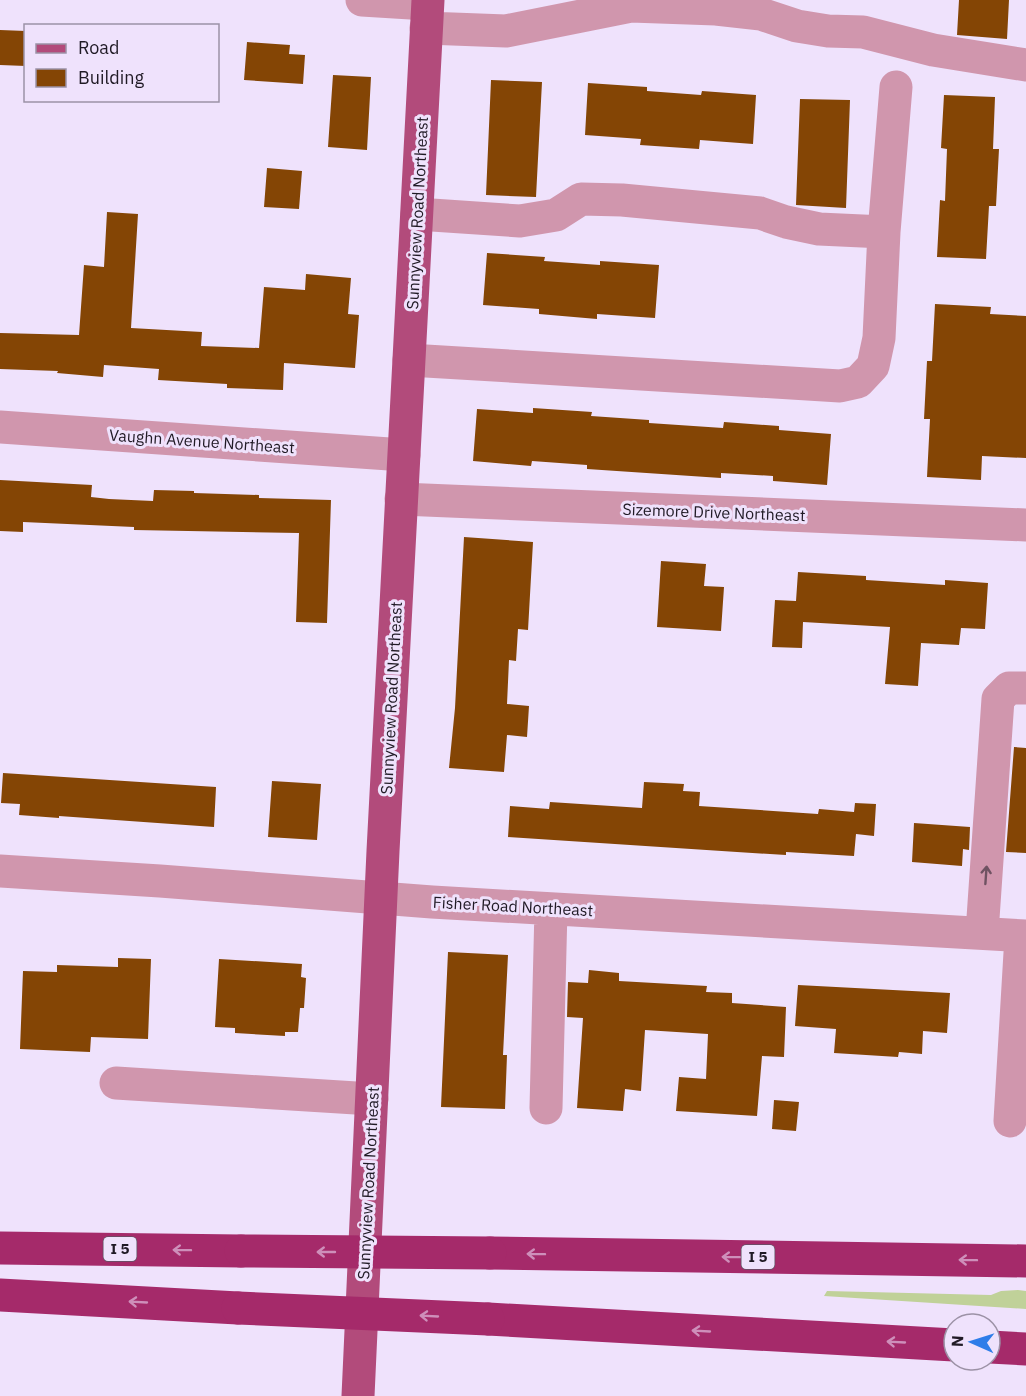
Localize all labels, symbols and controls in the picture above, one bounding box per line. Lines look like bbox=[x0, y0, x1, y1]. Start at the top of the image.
legend bbox=[24, 24, 219, 102]
text: Road bbox=[78, 36, 119, 59]
text: Building bbox=[78, 66, 145, 89]
street label: Sunnyview Road Northeast bbox=[402, 116, 432, 310]
street label: Vaughn Avenue Northeast bbox=[109, 425, 295, 457]
street label: Sizemore Drive Northeast bbox=[622, 499, 806, 525]
street label: Sunnyview Road Northeast bbox=[376, 601, 406, 795]
one-way arrow bbox=[981, 865, 992, 885]
street label: Fisher Road Northeast bbox=[432, 892, 594, 920]
street label: Sunnyview Road Northeast bbox=[353, 1086, 383, 1280]
road number: I 5 bbox=[104, 1237, 136, 1261]
one-way arrow bbox=[173, 1244, 193, 1256]
road number: I 5 bbox=[742, 1245, 774, 1269]
one-way arrow bbox=[317, 1246, 337, 1258]
one-way arrow bbox=[526, 1248, 546, 1259]
one-way arrow bbox=[721, 1251, 741, 1262]
one-way arrow bbox=[958, 1254, 978, 1266]
one-way arrow bbox=[129, 1297, 149, 1308]
one-way arrow bbox=[420, 1311, 440, 1322]
north arrow bbox=[942, 1312, 1002, 1372]
one-way arrow bbox=[691, 1325, 711, 1336]
text: N bbox=[947, 1335, 967, 1348]
one-way arrow bbox=[886, 1336, 906, 1347]

